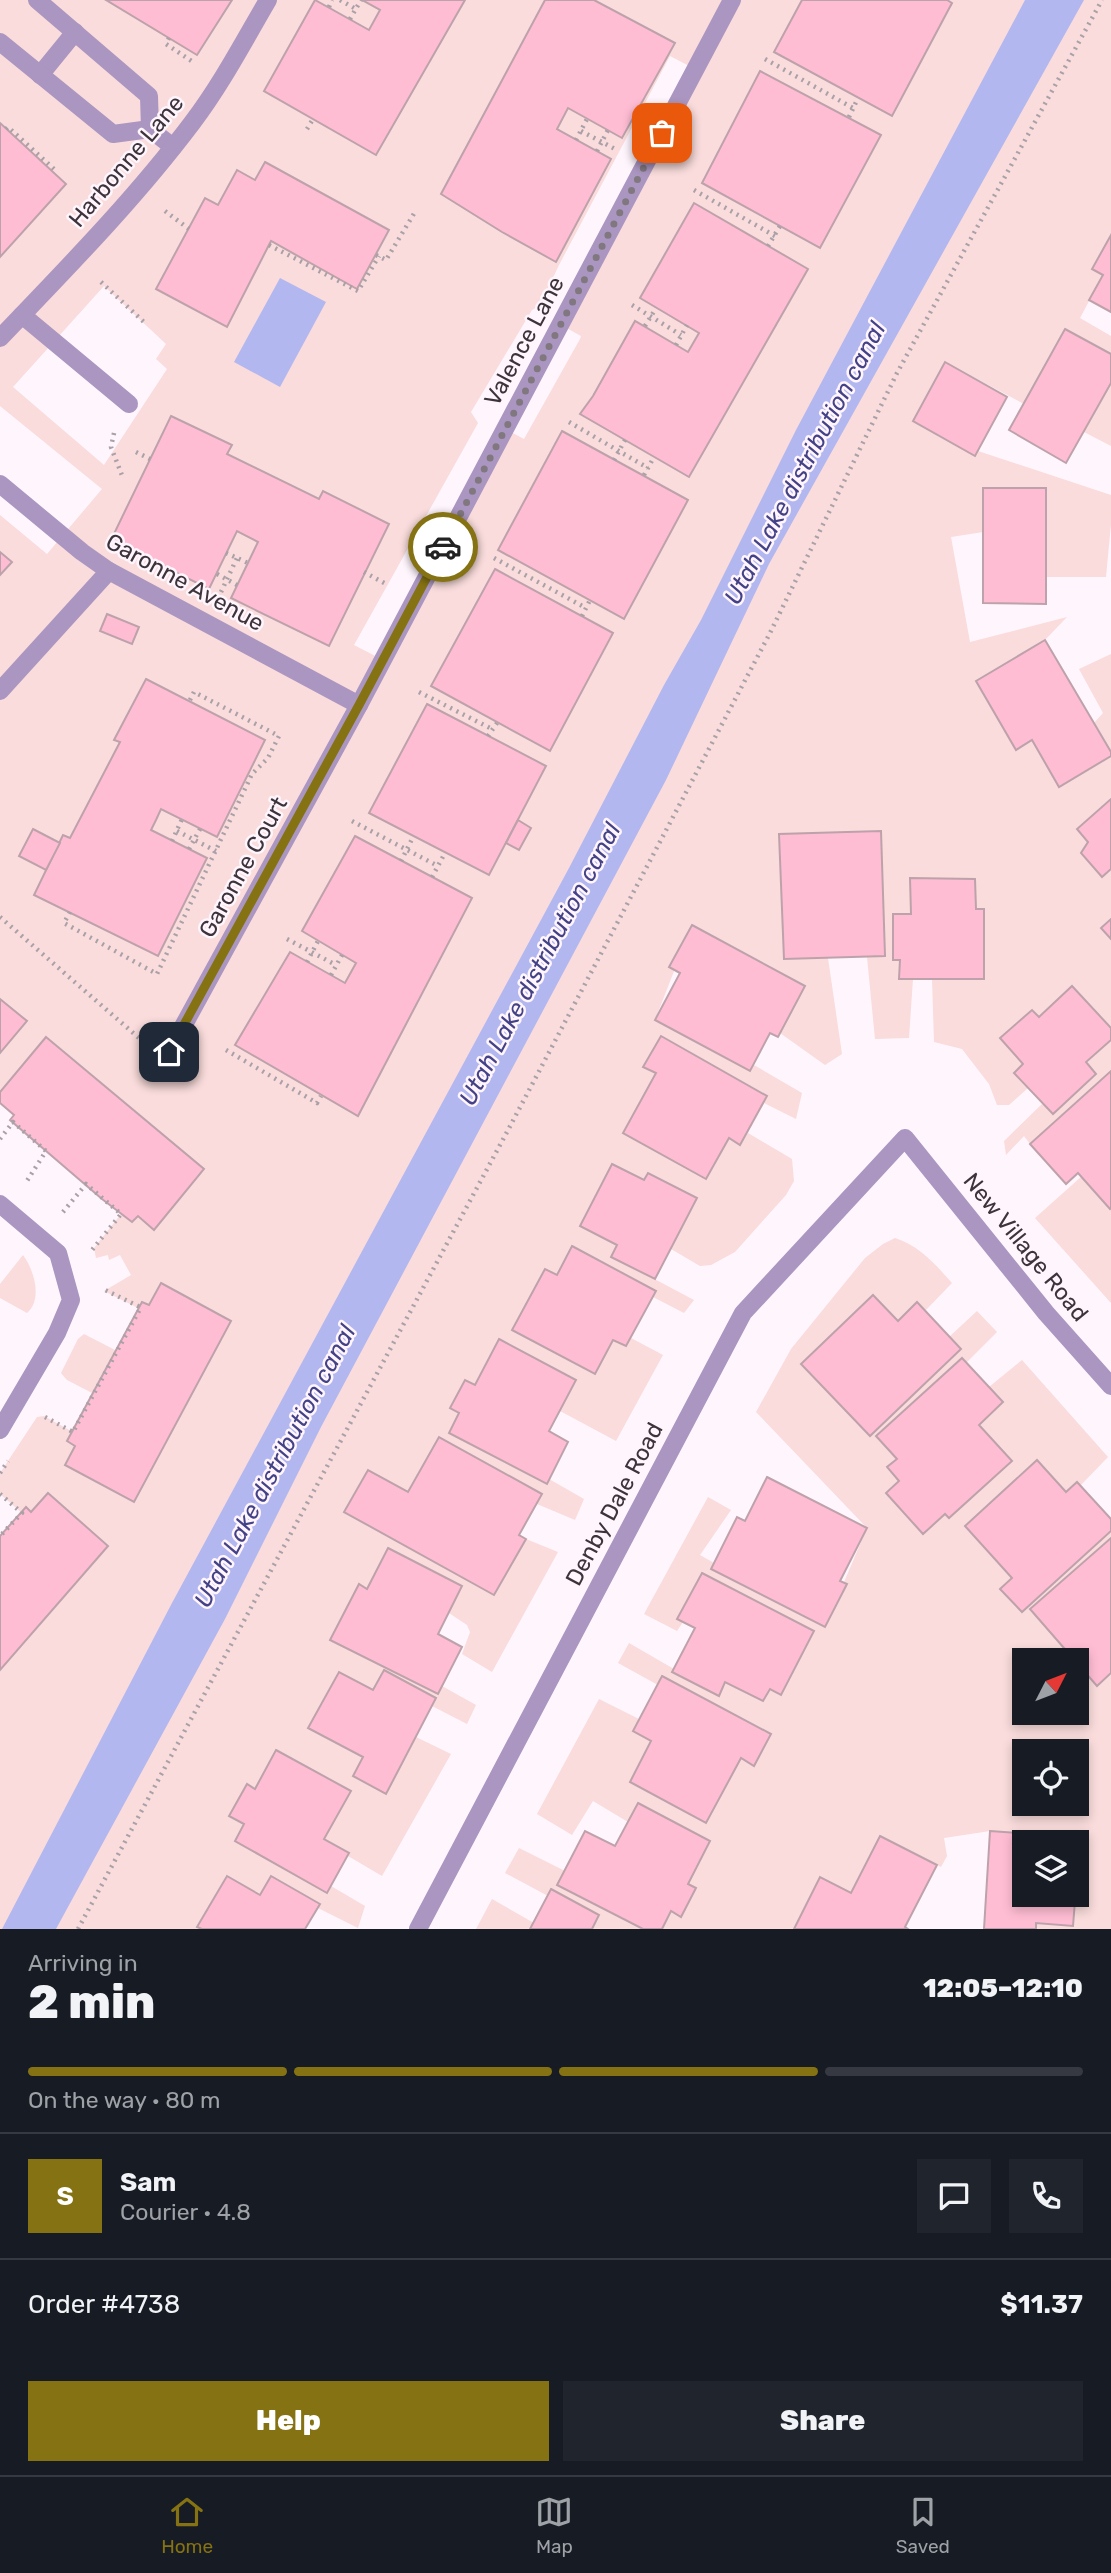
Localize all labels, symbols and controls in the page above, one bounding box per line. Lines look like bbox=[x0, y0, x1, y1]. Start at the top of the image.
street label: Harbonne Lane bbox=[63, 89, 189, 233]
pin bbox=[632, 103, 692, 163]
icon: bag bbox=[643, 114, 681, 152]
street label: Valence Lane bbox=[478, 271, 570, 411]
water label: Utah Lake distribution canal bbox=[719, 316, 892, 609]
courier bbox=[408, 512, 478, 582]
street label: Garonne Avenue bbox=[101, 527, 269, 637]
icon: car bbox=[424, 528, 462, 566]
street label: Garonne Court bbox=[193, 792, 293, 942]
water label: Utah Lake distribution canal bbox=[454, 817, 627, 1110]
pin bbox=[139, 1022, 199, 1082]
icon: home bbox=[150, 1033, 188, 1071]
street label: New Village Road bbox=[958, 1167, 1094, 1327]
water label: Utah Lake distribution canal bbox=[189, 1319, 362, 1612]
street label: Denby Dale Road bbox=[559, 1418, 669, 1590]
north arrow bbox=[1012, 1648, 1088, 1726]
map controls bbox=[1012, 1648, 1089, 1907]
button: locate bbox=[1012, 1739, 1089, 1816]
button: layers bbox=[1012, 1830, 1089, 1907]
text: Arriving in bbox=[28, 1949, 138, 1977]
text: 12:05–12:10 bbox=[923, 1973, 1083, 2004]
text: 2 min bbox=[28, 1975, 155, 2030]
text: On the way · 80 m bbox=[28, 2086, 220, 2114]
button: chat bbox=[917, 2159, 991, 2233]
button: phone bbox=[1009, 2159, 1083, 2233]
text: Sam bbox=[120, 2167, 176, 2198]
text: S bbox=[56, 2181, 74, 2212]
text: Courier · 4.8 bbox=[120, 2198, 251, 2226]
text: Order #4738 bbox=[28, 2289, 180, 2320]
text: $11.37 bbox=[1000, 2289, 1083, 2320]
button: Help bbox=[28, 2381, 549, 2461]
button: Share bbox=[563, 2381, 1083, 2461]
tab: Home bbox=[161, 2493, 213, 2558]
tab: Map bbox=[535, 2493, 573, 2558]
tab: Saved bbox=[896, 2493, 950, 2558]

